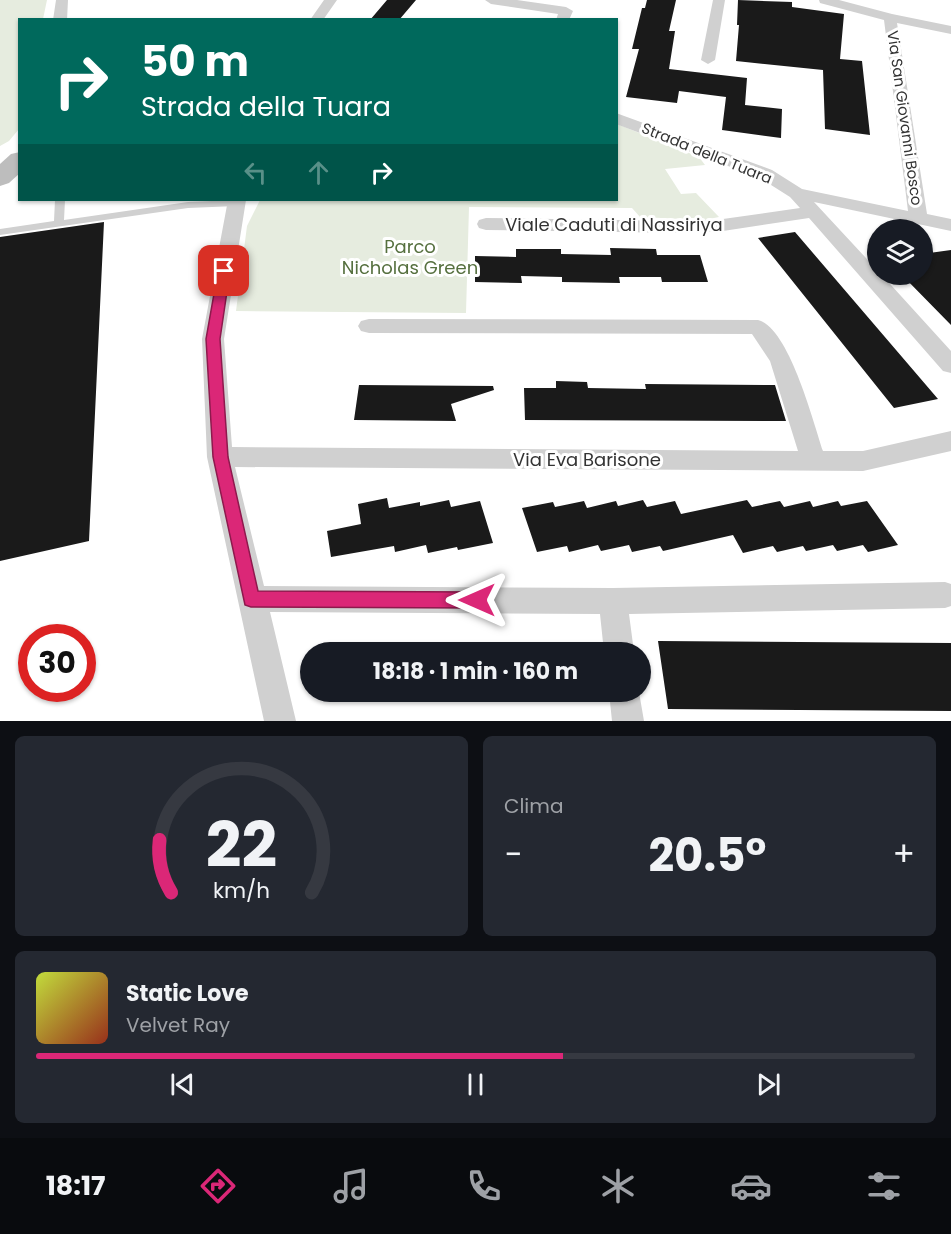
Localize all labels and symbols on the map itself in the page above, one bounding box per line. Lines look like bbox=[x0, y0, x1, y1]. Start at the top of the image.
street label: Via San Giovanni Bosco bbox=[882, 29, 928, 207]
street label: Strada della Tuara bbox=[639, 117, 775, 189]
street label: Viale Caduti di Nassiriya bbox=[505, 212, 723, 237]
park label: Parco Nicholas Green bbox=[342, 234, 478, 280]
pin bbox=[198, 245, 249, 296]
street label: Via Eva Barisone bbox=[513, 447, 661, 472]
position arrow bbox=[445, 568, 509, 632]
speed limit sign: 30 bbox=[18, 624, 96, 702]

